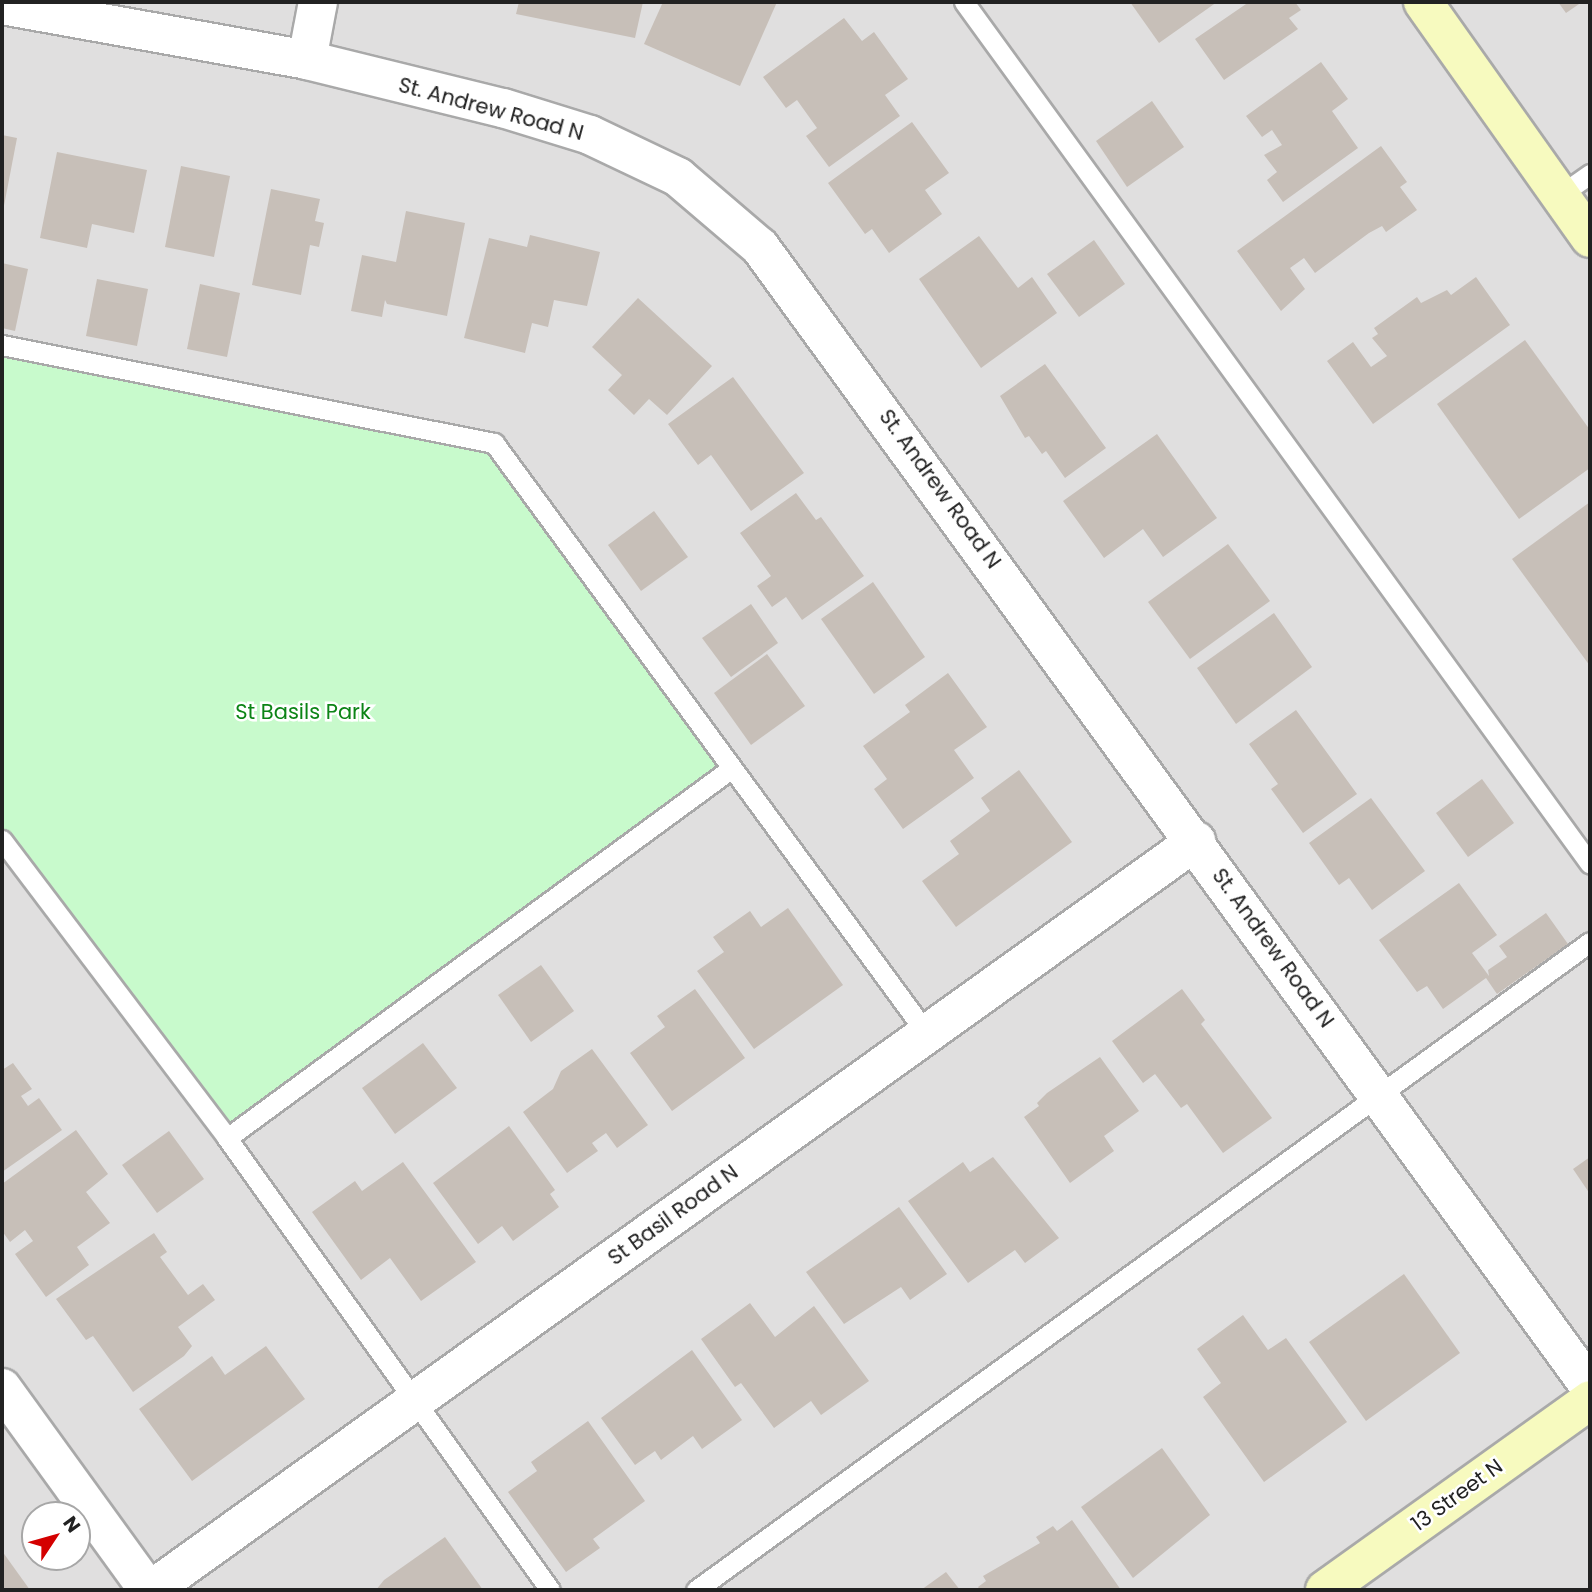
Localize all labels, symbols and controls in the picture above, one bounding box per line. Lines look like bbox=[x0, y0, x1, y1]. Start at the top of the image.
street label: St. Andrew Road N bbox=[396, 72, 586, 146]
street label: St. Andrew Road N bbox=[874, 405, 1006, 573]
park label: St Basils Park bbox=[235, 699, 371, 725]
street label: St. Andrew Road N bbox=[1207, 864, 1339, 1032]
street label: St Basil Road N bbox=[603, 1159, 743, 1271]
street label: 13 Street N bbox=[1406, 1453, 1508, 1537]
north arrow bbox=[21, 1501, 91, 1571]
text: N bbox=[57, 1511, 87, 1538]

